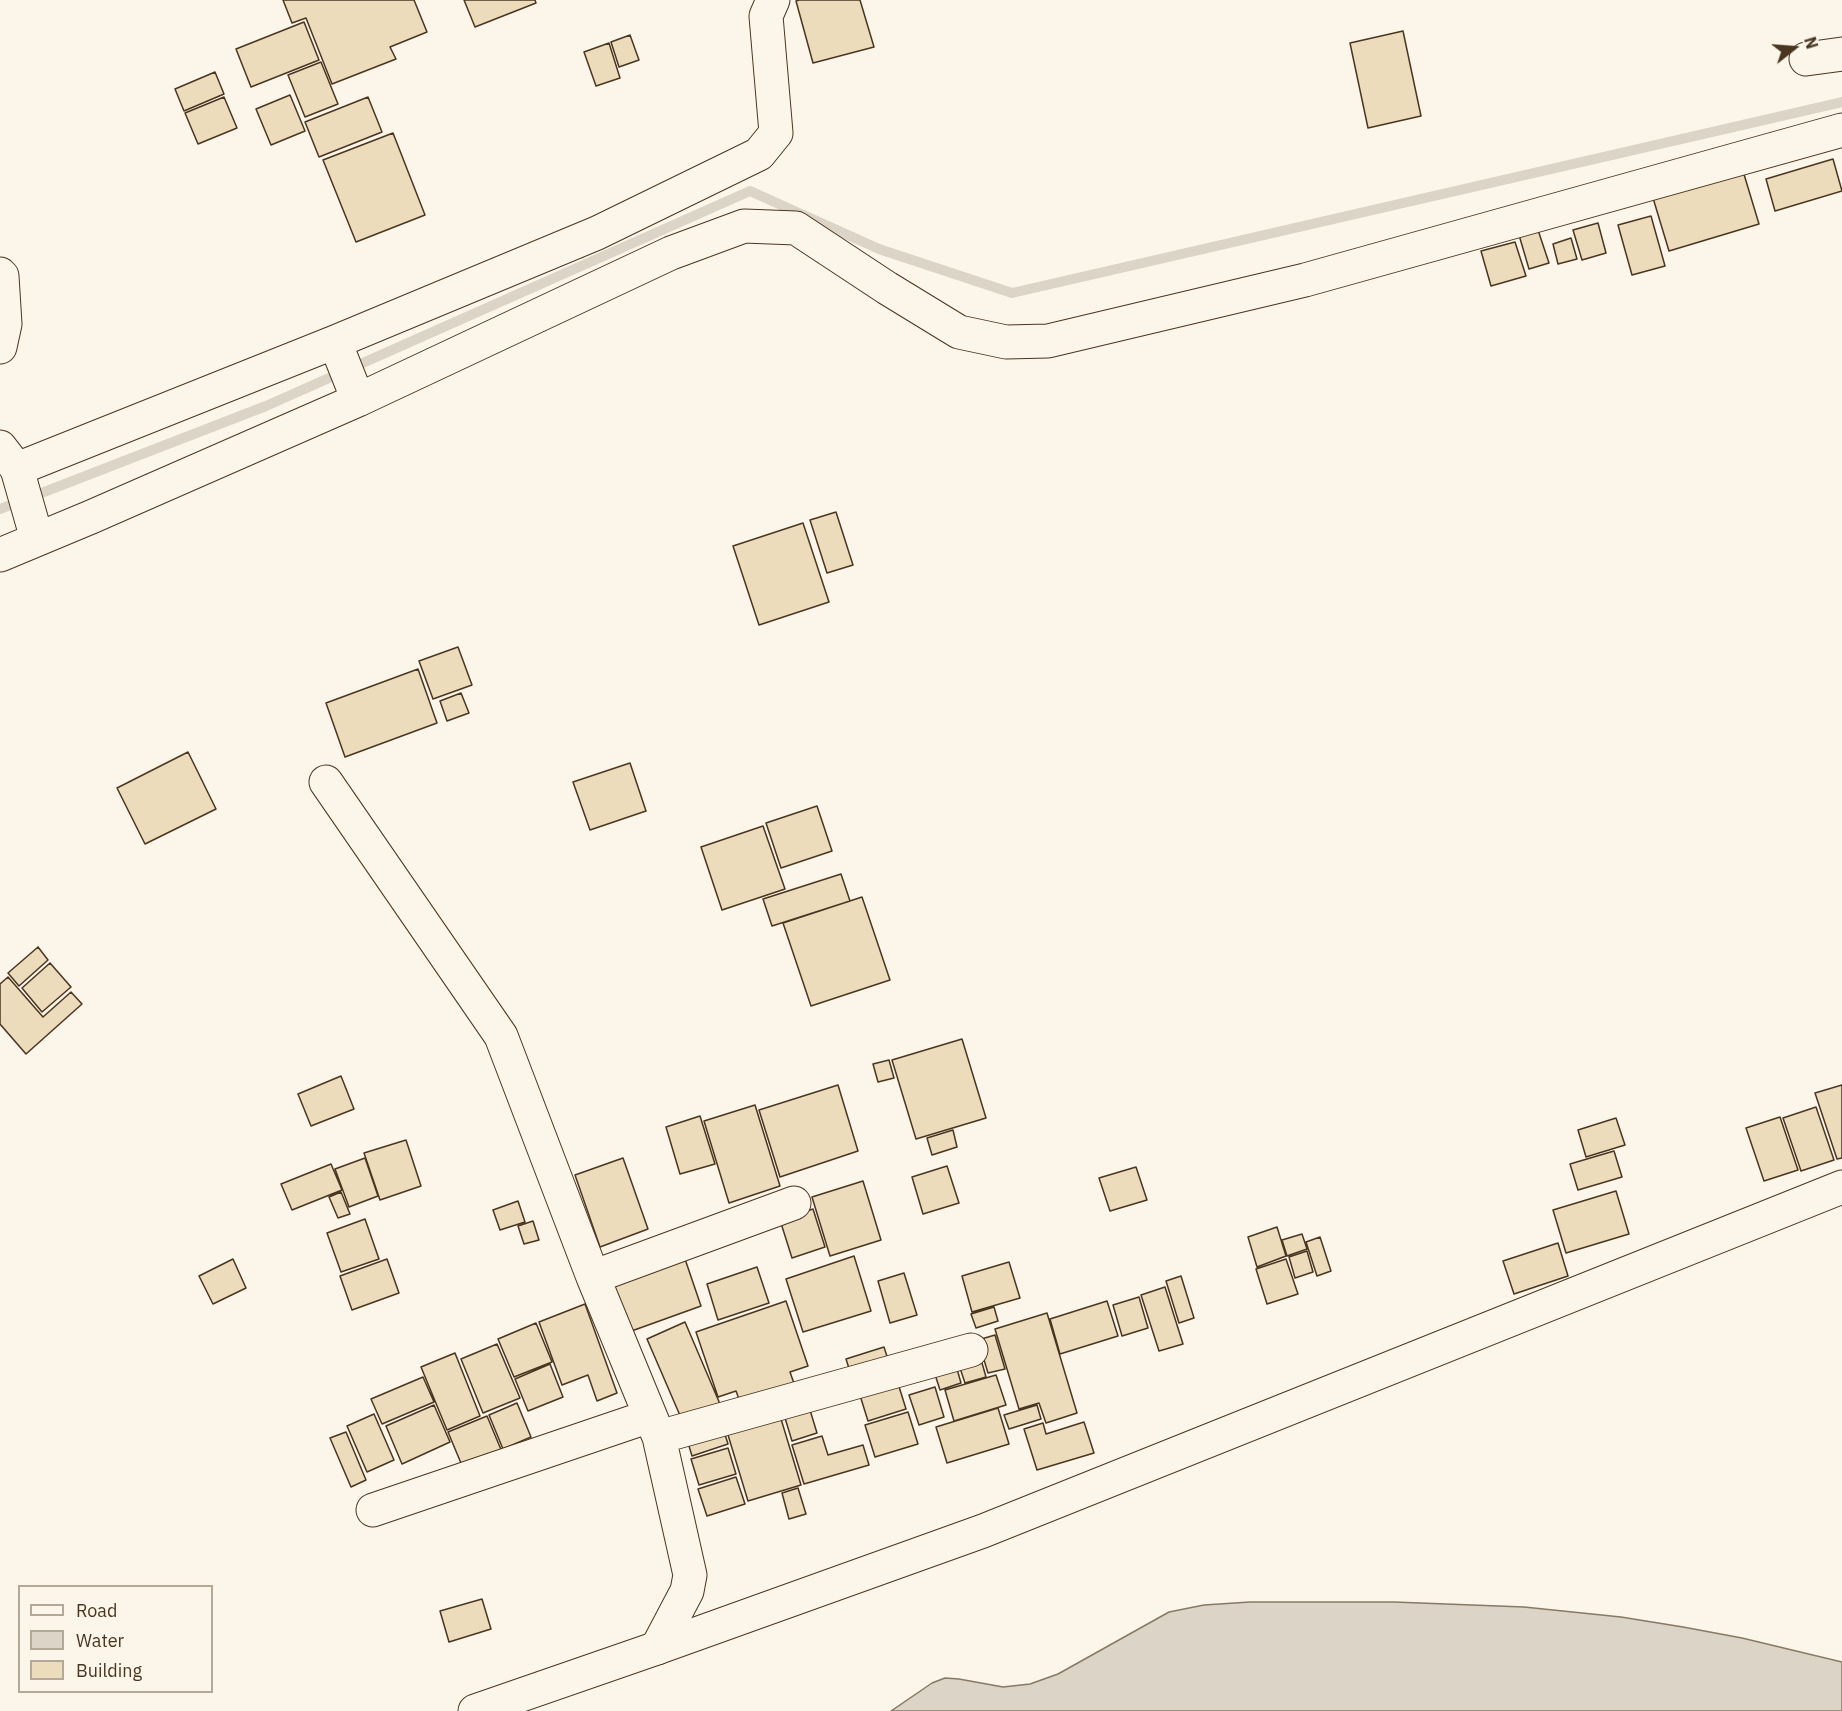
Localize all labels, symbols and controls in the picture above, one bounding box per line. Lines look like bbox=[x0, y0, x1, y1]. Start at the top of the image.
north arrow bbox=[1764, 18, 1824, 78]
text: N bbox=[1800, 34, 1822, 51]
legend bbox=[18, 1585, 213, 1693]
text: Road bbox=[76, 1599, 117, 1622]
text: Water bbox=[76, 1629, 124, 1652]
text: Building bbox=[76, 1659, 142, 1682]

